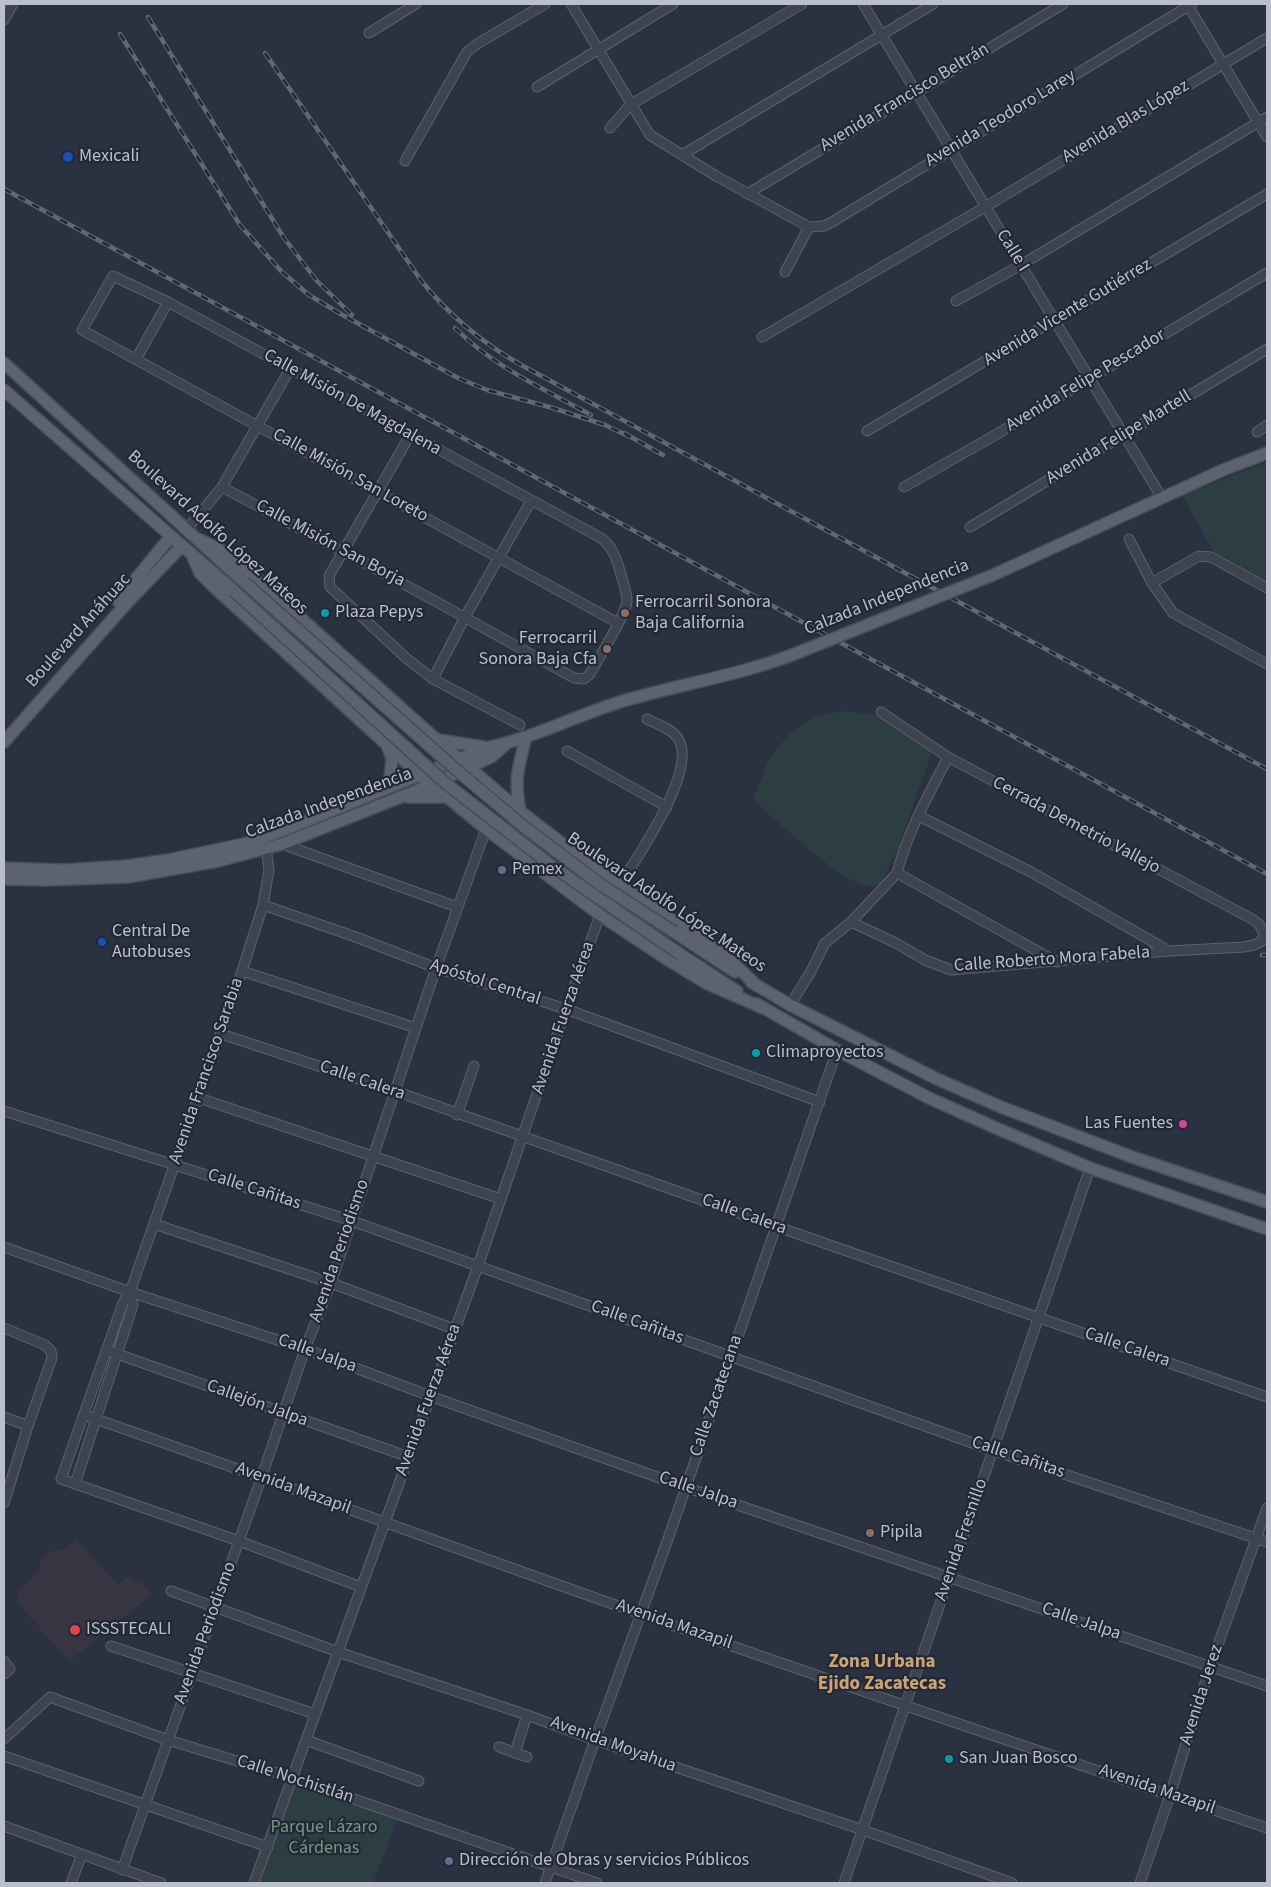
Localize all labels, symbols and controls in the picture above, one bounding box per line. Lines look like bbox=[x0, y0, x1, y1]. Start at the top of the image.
street label: Avenida Francisco Beltrán bbox=[817, 39, 993, 157]
street label: Avenida Teodoro Larey bbox=[922, 66, 1080, 172]
street label: Avenida Blas López bbox=[1059, 76, 1193, 168]
place label: Mexicali bbox=[79, 146, 139, 168]
marker: Mexicali bbox=[61, 150, 75, 164]
street label: Calle I bbox=[991, 226, 1033, 276]
street label: Avenida Vicente Gutiérrez bbox=[980, 254, 1156, 372]
street label: Avenida Felipe Pescador bbox=[1002, 325, 1170, 437]
street label: Calle Misión De Magdalena bbox=[259, 345, 445, 461]
street label: Avenida Felipe Martell bbox=[1043, 386, 1195, 490]
street label: Calle Misión San Loreto bbox=[268, 424, 432, 528]
street label: Boulevard Adolfo López Mateos bbox=[122, 446, 312, 620]
street label: Calle Misión San Borja bbox=[252, 496, 408, 592]
street label: Calzada Independencia bbox=[802, 555, 972, 641]
street label: Boulevard Anáhuac bbox=[22, 569, 136, 693]
place label: Ferrocarril Sonora Baja California bbox=[635, 592, 771, 634]
place label: Plaza Pepys bbox=[335, 602, 423, 624]
marker: Plaza Pepys bbox=[319, 607, 331, 619]
marker: Ferrocarril Sonora Baja California bbox=[619, 607, 631, 619]
place label: Ferrocarril Sonora Baja Cfa bbox=[479, 628, 597, 670]
marker: Ferrocarril Sonora Baja Cfa bbox=[601, 643, 613, 655]
street label: Calzada Independencia bbox=[243, 764, 415, 844]
street label: Cerrada Demetrio Vallejo bbox=[988, 773, 1164, 879]
street label: Boulevard Adolfo López Mateos bbox=[562, 828, 770, 978]
place label: Pemex bbox=[512, 859, 562, 881]
marker: Pemex bbox=[496, 864, 508, 876]
place label: Central De Autobuses bbox=[112, 921, 191, 964]
marker: Central De Autobuses bbox=[96, 936, 108, 948]
street label: Avenida Fuerza Aérea bbox=[528, 939, 600, 1097]
street label: Calle Roberto Mora Fabela bbox=[953, 942, 1151, 978]
street label: Apóstol Central bbox=[427, 955, 543, 1011]
street label: Avenida Francisco Sarabia bbox=[165, 975, 249, 1167]
place label: Climaproyectos bbox=[766, 1042, 883, 1064]
marker: Climaproyectos bbox=[750, 1047, 762, 1059]
street label: Calle Calera bbox=[316, 1056, 408, 1106]
place label: Las Fuentes bbox=[1085, 1113, 1173, 1135]
marker: Las Fuentes bbox=[1177, 1118, 1189, 1130]
street label: Calle Cañitas bbox=[205, 1165, 303, 1215]
street label: Avenida Periodismo bbox=[305, 1177, 375, 1325]
street label: Calle Calera bbox=[699, 1190, 789, 1240]
street label: Calle Cañitas bbox=[588, 1296, 686, 1350]
street label: Avenida Fuerza Aérea bbox=[392, 1321, 466, 1479]
street label: Calle Calera bbox=[1081, 1323, 1173, 1373]
street label: Calle Jalpa bbox=[275, 1330, 359, 1378]
street label: Calle Zacatecana bbox=[686, 1332, 748, 1460]
street label: Callejón Jalpa bbox=[203, 1376, 311, 1432]
street label: Calle Cañitas bbox=[969, 1432, 1067, 1484]
street label: Avenida Mazapil bbox=[232, 1458, 354, 1520]
street label: Calle Jalpa bbox=[656, 1467, 740, 1515]
street label: Avenida Fresnillo bbox=[931, 1476, 993, 1604]
place label: Pipila bbox=[880, 1522, 923, 1544]
marker: Pipila bbox=[864, 1527, 876, 1539]
street label: Avenida Periodismo bbox=[170, 1559, 242, 1707]
street label: Avenida Mazapil bbox=[613, 1595, 735, 1655]
street label: Calle Jalpa bbox=[1039, 1598, 1123, 1646]
place label: ISSSTECALI bbox=[86, 1619, 171, 1641]
marker: ISSSTECALI bbox=[68, 1623, 82, 1637]
street label: Avenida Jerez bbox=[1176, 1642, 1228, 1748]
district label: Zona Urbana Ejido Zacatecas bbox=[818, 1652, 946, 1696]
street label: Avenida Moyahua bbox=[547, 1712, 679, 1778]
place label: San Juan Bosco bbox=[959, 1748, 1077, 1770]
street label: Calle Nochistlán bbox=[234, 1751, 356, 1809]
marker: San Juan Bosco bbox=[943, 1753, 955, 1765]
street label: Avenida Mazapil bbox=[1096, 1760, 1218, 1820]
park label: Parque Lázaro Cárdenas bbox=[271, 1817, 377, 1860]
place label: Dirección de Obras y servicios Públicos bbox=[459, 1850, 749, 1872]
marker: Dirección de Obras y servicios Públicos bbox=[443, 1855, 455, 1867]

